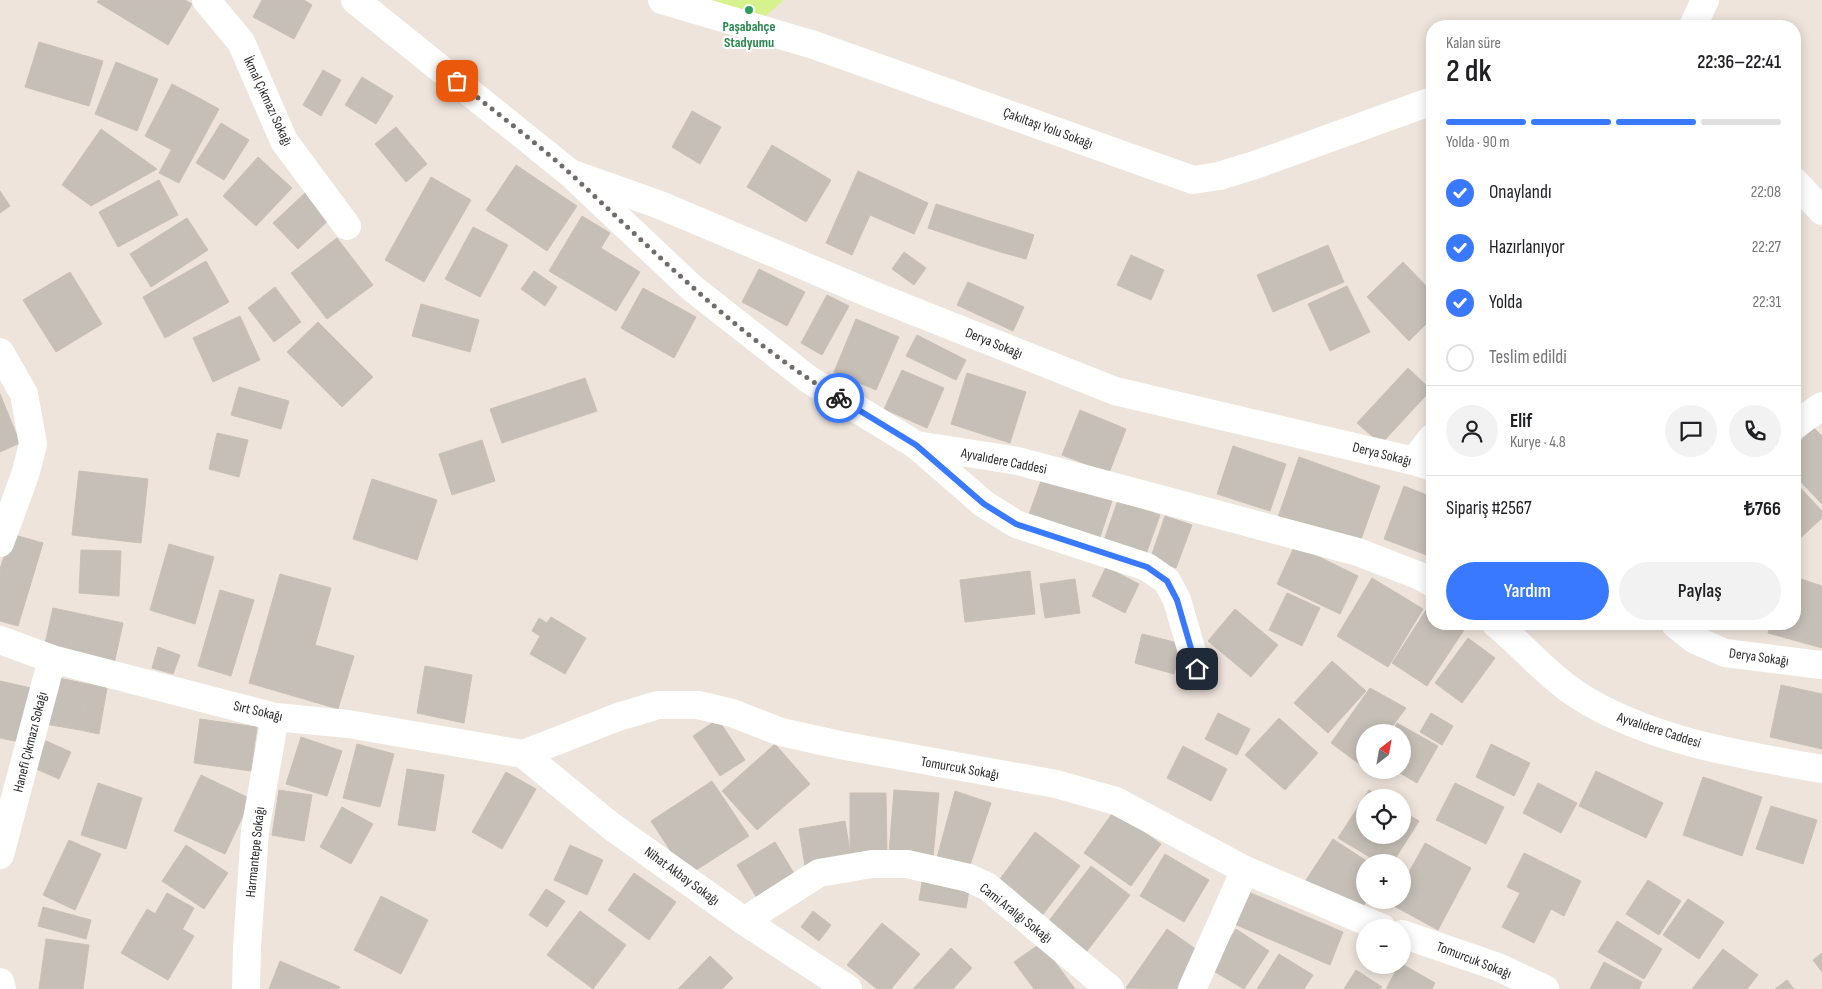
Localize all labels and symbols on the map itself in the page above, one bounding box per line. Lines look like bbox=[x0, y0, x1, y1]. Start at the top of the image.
marker: Paşabahçe Stadyumu bbox=[743, 4, 755, 16]
place label: Paşabahçe Stadyumu bbox=[723, 18, 775, 51]
street label: İkmal Çıkmazı Sokağı bbox=[240, 53, 296, 149]
pin bbox=[436, 60, 478, 102]
street label: Çakıltaşı Yolu Sokağı bbox=[1001, 104, 1095, 152]
street label: Derya Sokağı bbox=[963, 324, 1025, 362]
courier bbox=[814, 373, 864, 423]
street label: Derya Sokağı bbox=[1351, 438, 1413, 470]
street label: Ayvalıdere Caddesi bbox=[959, 444, 1048, 478]
street label: Derya Sokağı bbox=[1728, 644, 1790, 670]
pin bbox=[1176, 648, 1218, 690]
street label: Hanefi Çıkmazı Sokağı bbox=[9, 690, 51, 794]
street label: Sırt Sokağı bbox=[232, 697, 284, 725]
street label: Ayvalıdere Caddesi bbox=[1614, 708, 1703, 752]
north arrow bbox=[1356, 724, 1411, 779]
street label: Tomurcuk Sokağı bbox=[920, 753, 1000, 783]
street label: Harmantepe Sokağı bbox=[242, 806, 268, 898]
street label: Nihat Akbay Sokağı bbox=[641, 843, 723, 909]
street label: Cami Aralığı Sokağı bbox=[976, 879, 1056, 947]
street label: Tomurcuk Sokağı bbox=[1434, 938, 1514, 982]

